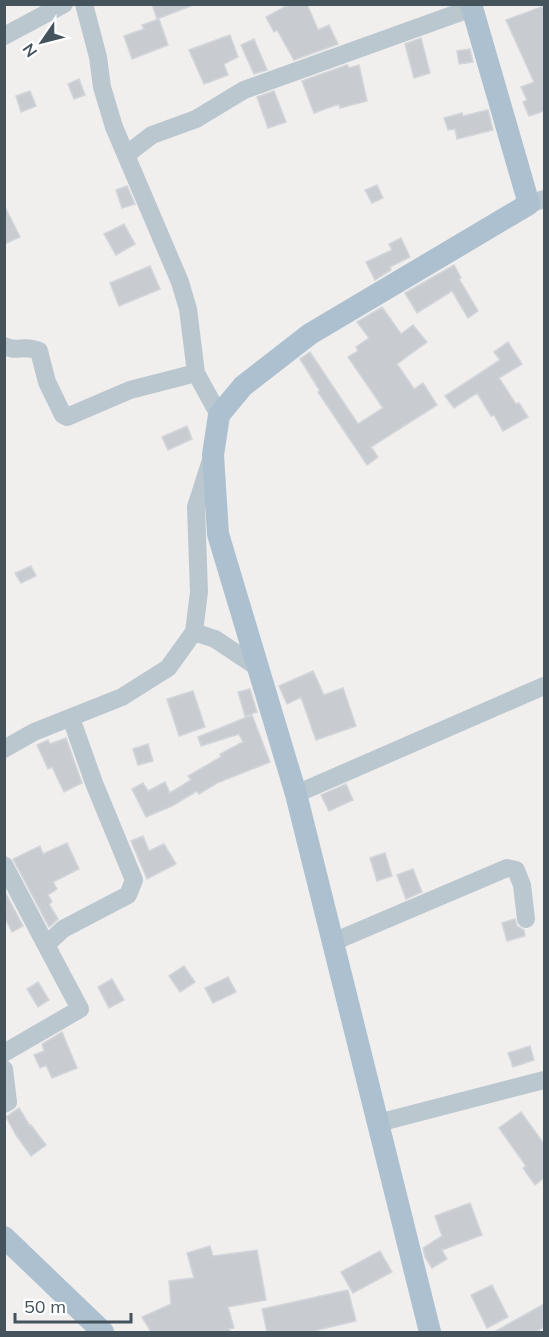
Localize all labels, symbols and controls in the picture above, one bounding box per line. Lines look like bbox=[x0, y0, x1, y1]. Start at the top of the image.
north arrow bbox=[12, 12, 72, 72]
text: N bbox=[18, 40, 41, 61]
scale bar bbox=[15, 1286, 130, 1324]
text: 50 m bbox=[24, 1295, 66, 1318]

